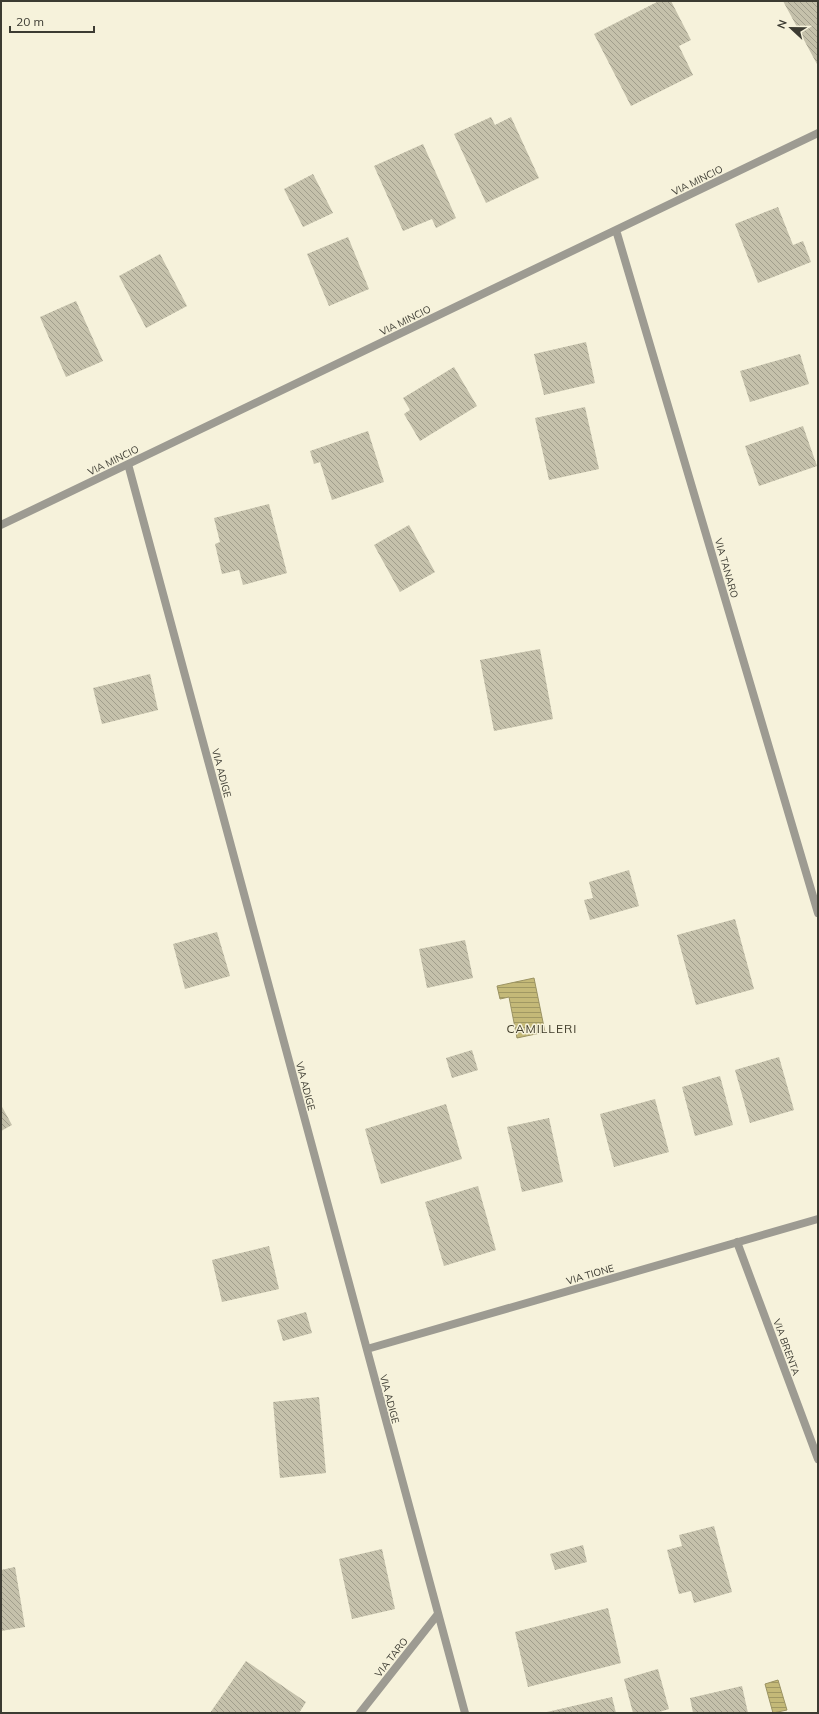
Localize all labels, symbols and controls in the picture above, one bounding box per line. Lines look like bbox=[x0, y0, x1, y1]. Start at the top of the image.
scale bar bbox=[10, 8, 94, 34]
north arrow bbox=[771, 8, 811, 48]
text: 20 m bbox=[16, 14, 44, 29]
text: N bbox=[774, 18, 790, 31]
street label: VIA MINCIO bbox=[670, 162, 725, 198]
street label: VIA MINCIO bbox=[378, 302, 433, 338]
street label: VIA MINCIO bbox=[86, 442, 141, 478]
street label: VIA TANARO bbox=[712, 537, 741, 600]
street label: VIA ADIGE bbox=[209, 747, 234, 799]
district label: CAMILLERI bbox=[507, 1021, 577, 1036]
street label: VIA ADIGE bbox=[293, 1060, 318, 1112]
street label: VIA TIONE bbox=[565, 1261, 616, 1288]
street label: VIA BRENTA bbox=[770, 1317, 803, 1378]
street label: VIA ADIGE bbox=[377, 1373, 402, 1425]
street label: VIA TARO bbox=[372, 1635, 411, 1680]

